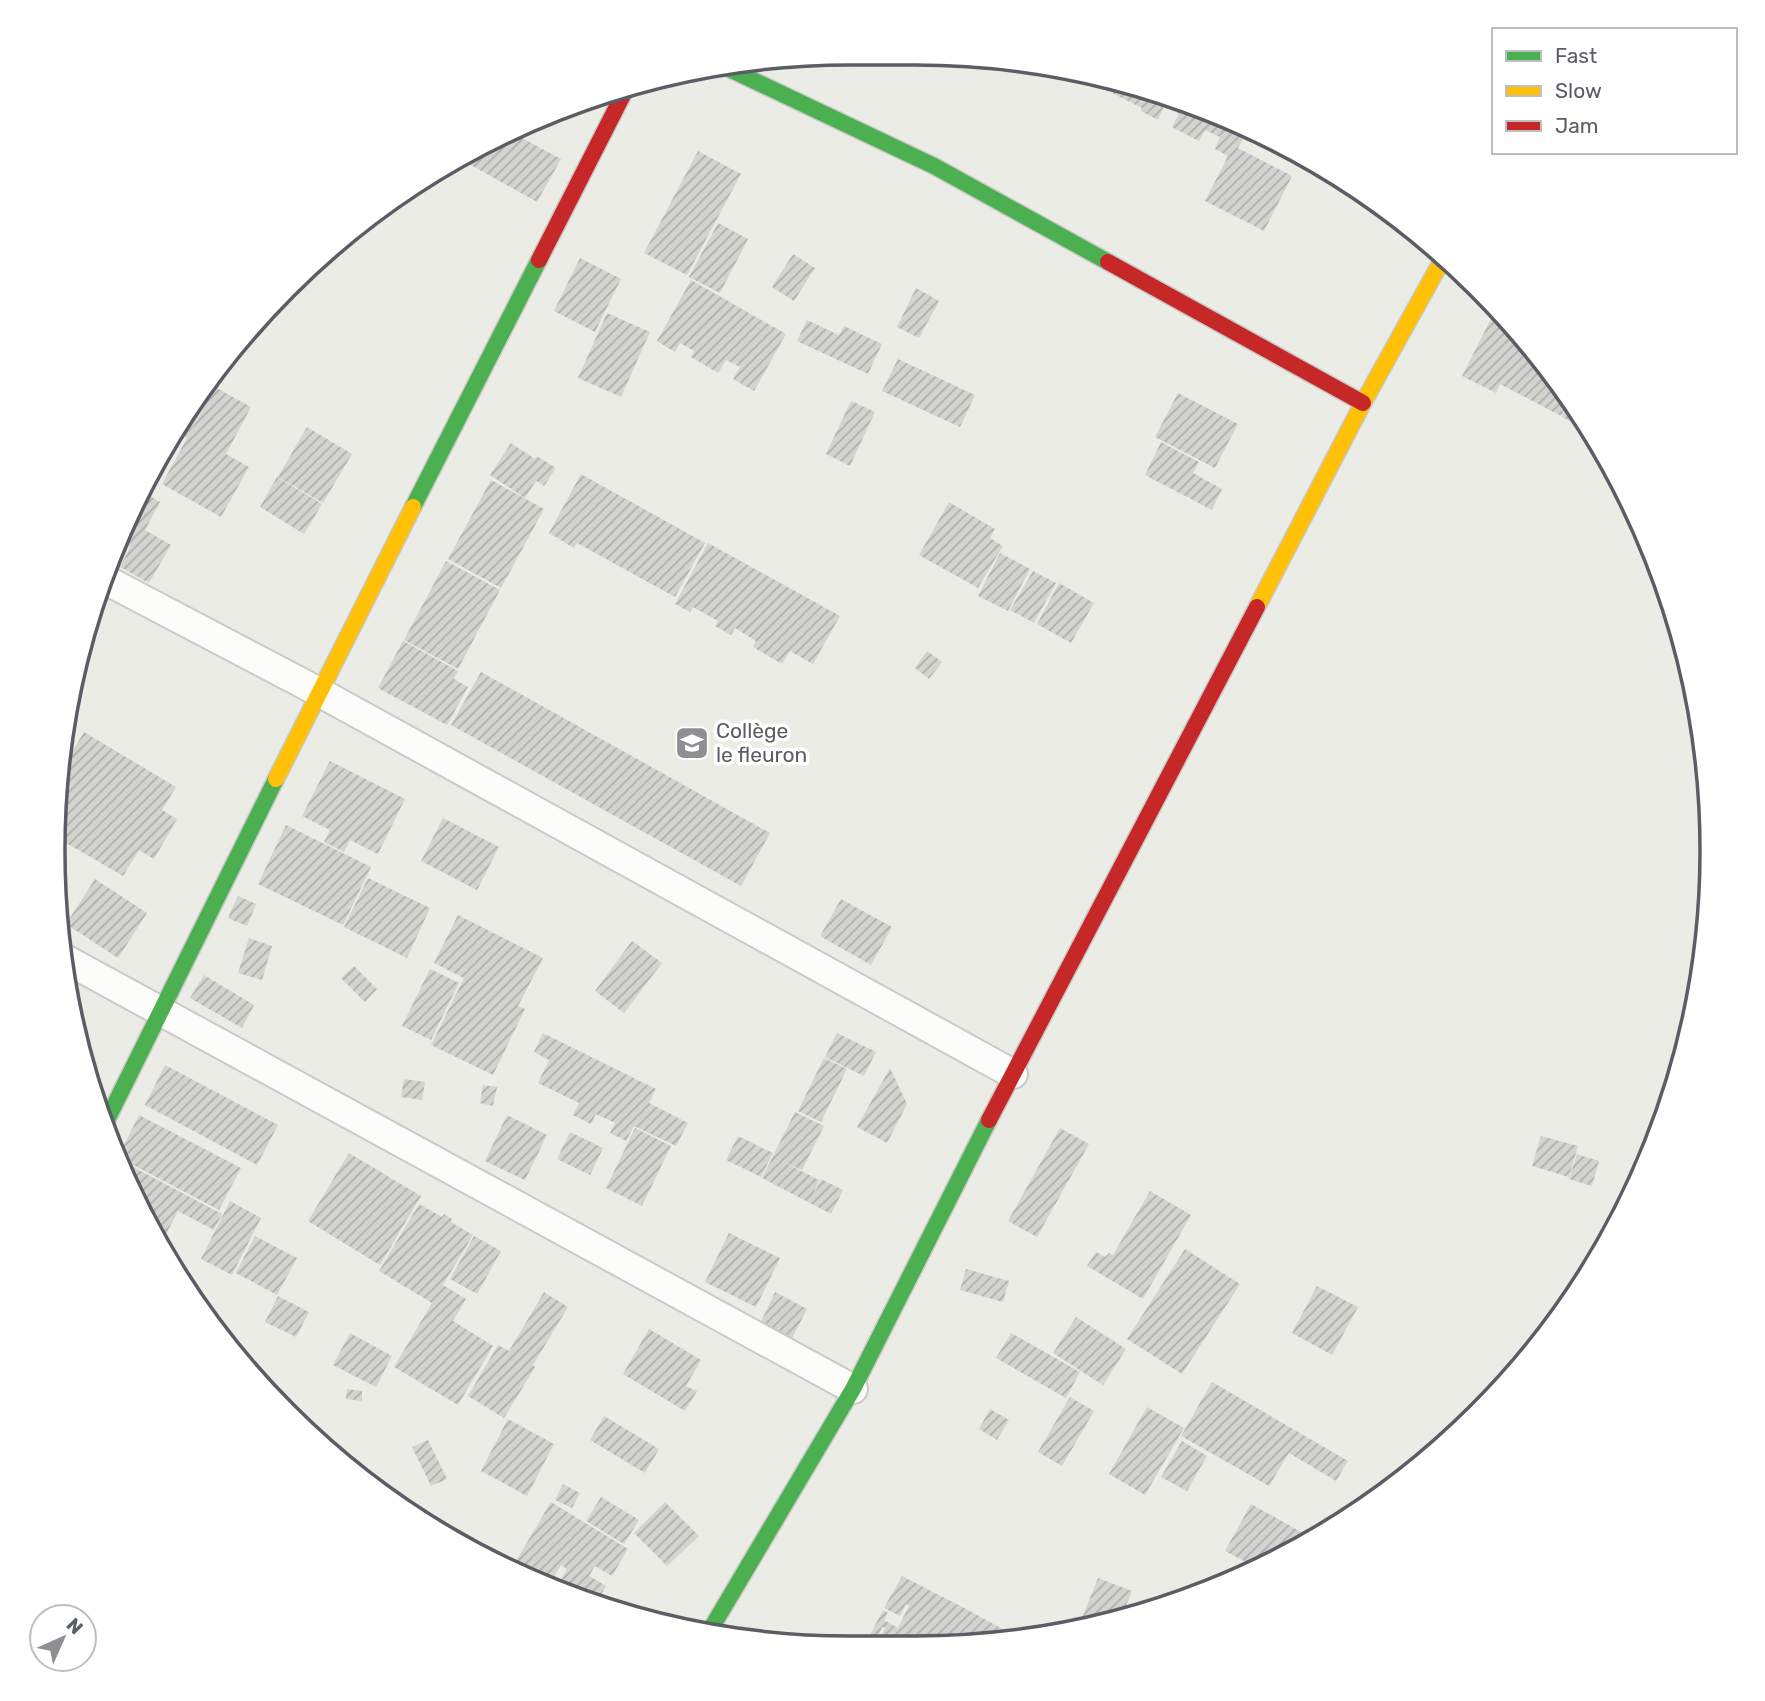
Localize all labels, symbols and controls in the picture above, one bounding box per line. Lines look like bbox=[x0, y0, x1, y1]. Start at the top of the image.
legend bbox=[1492, 28, 1737, 154]
text: Fast bbox=[1555, 43, 1597, 68]
text: Slow bbox=[1555, 78, 1602, 103]
text: Jam bbox=[1555, 113, 1599, 138]
place label: Collège le fleuron bbox=[716, 718, 807, 767]
school or university icon: Collège le fleuron bbox=[673, 724, 711, 762]
north arrow bbox=[28, 1603, 98, 1673]
text: N bbox=[62, 1613, 88, 1639]

